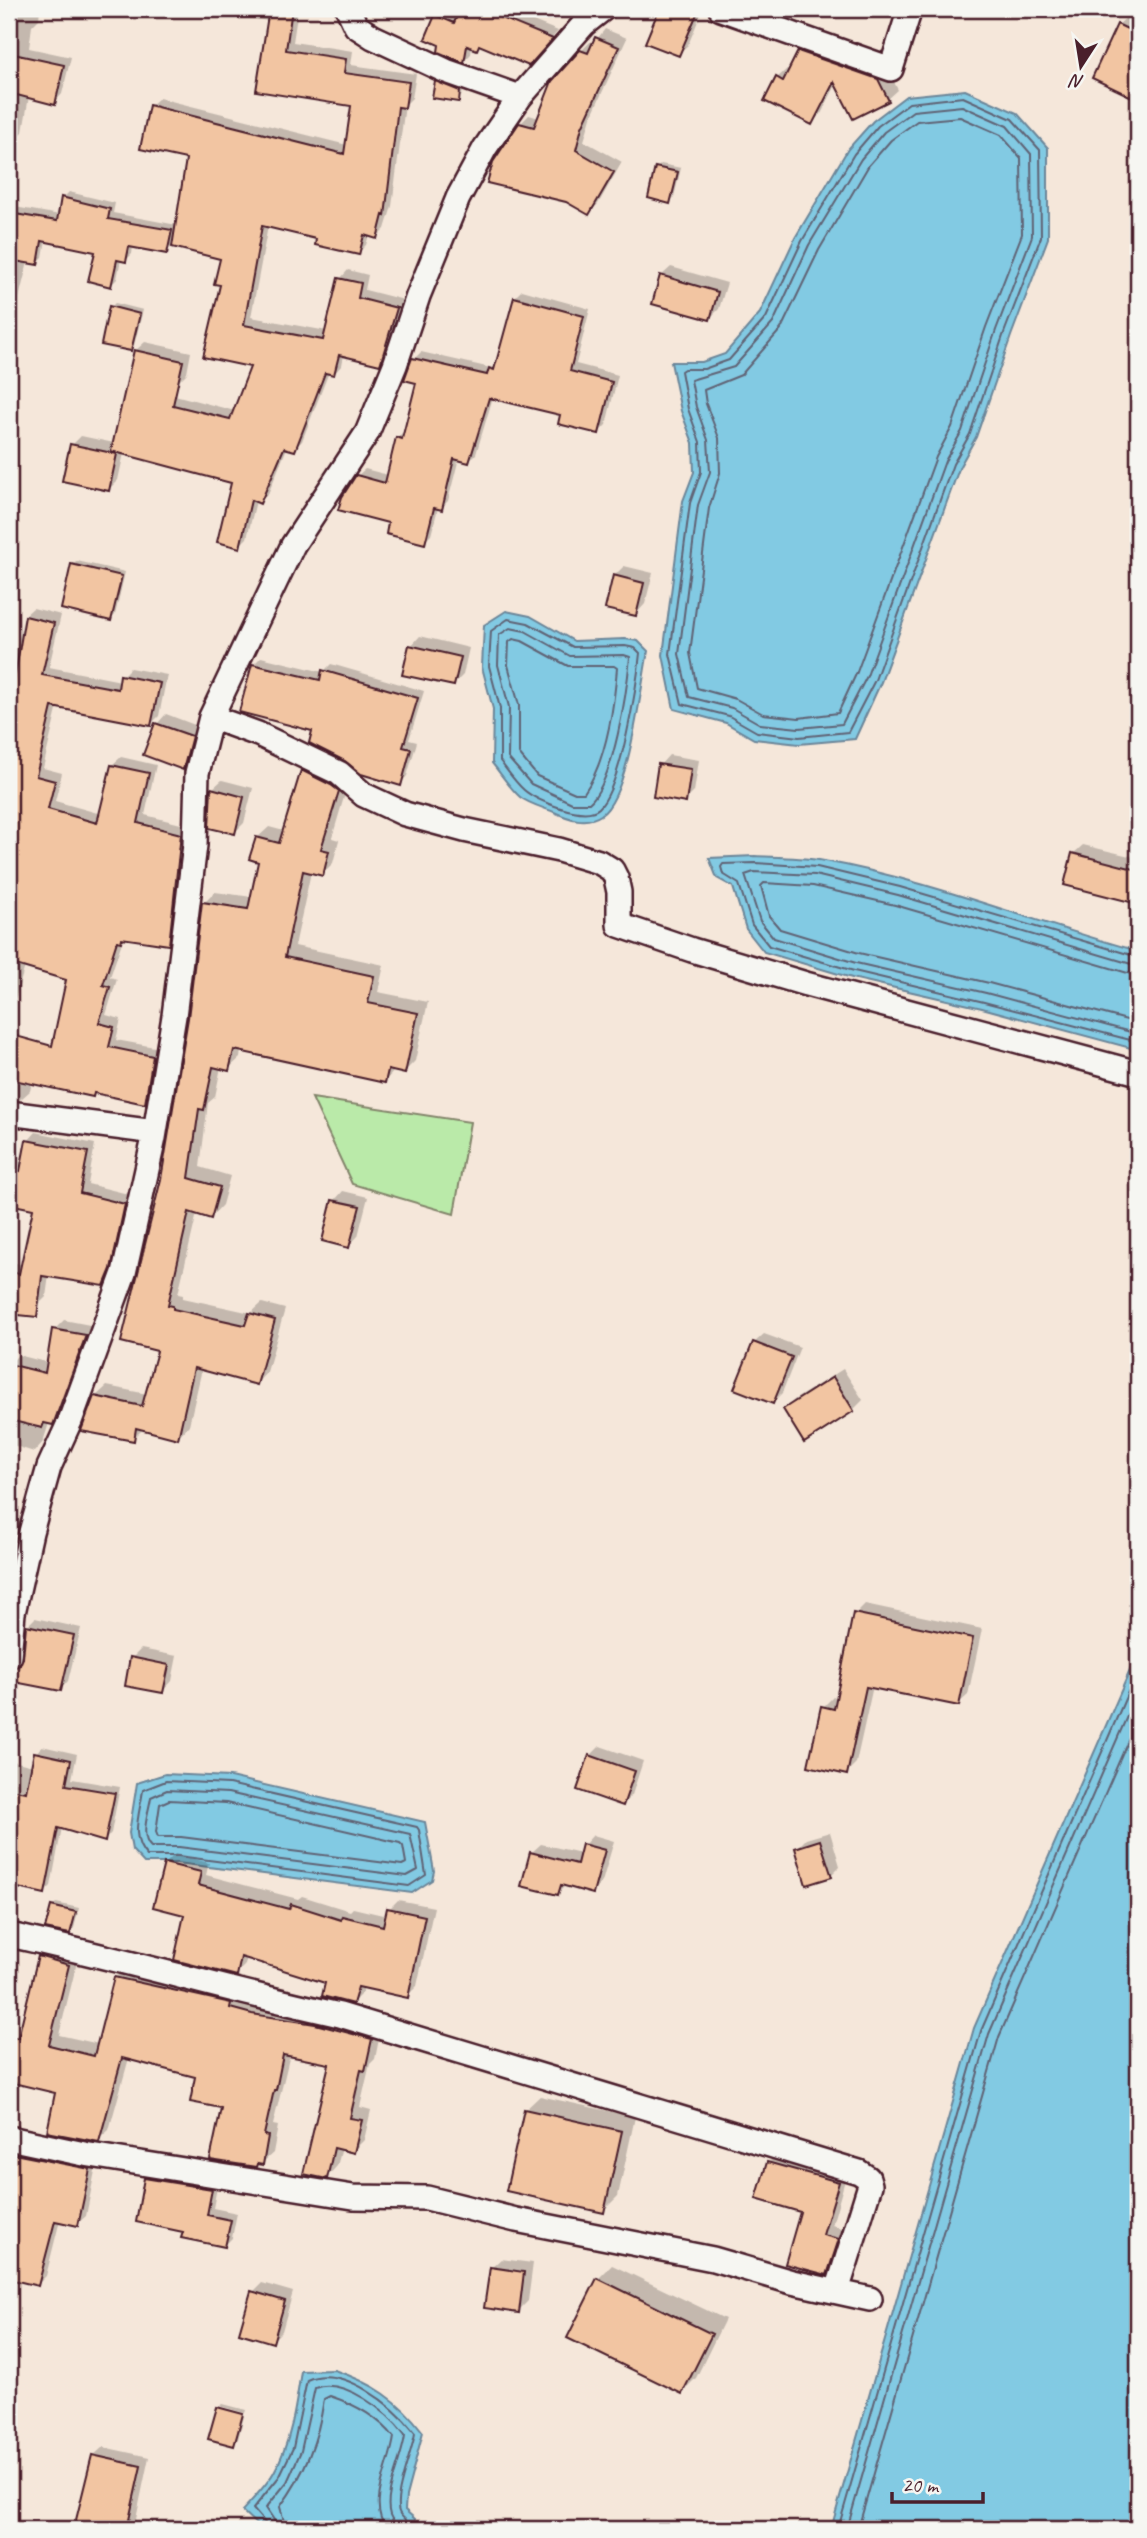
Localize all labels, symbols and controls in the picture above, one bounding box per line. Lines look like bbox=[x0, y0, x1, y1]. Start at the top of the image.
north arrow bbox=[1046, 32, 1116, 102]
text: N bbox=[1066, 68, 1086, 95]
scale bar bbox=[892, 2461, 982, 2505]
text: 20 m bbox=[902, 2472, 940, 2498]

